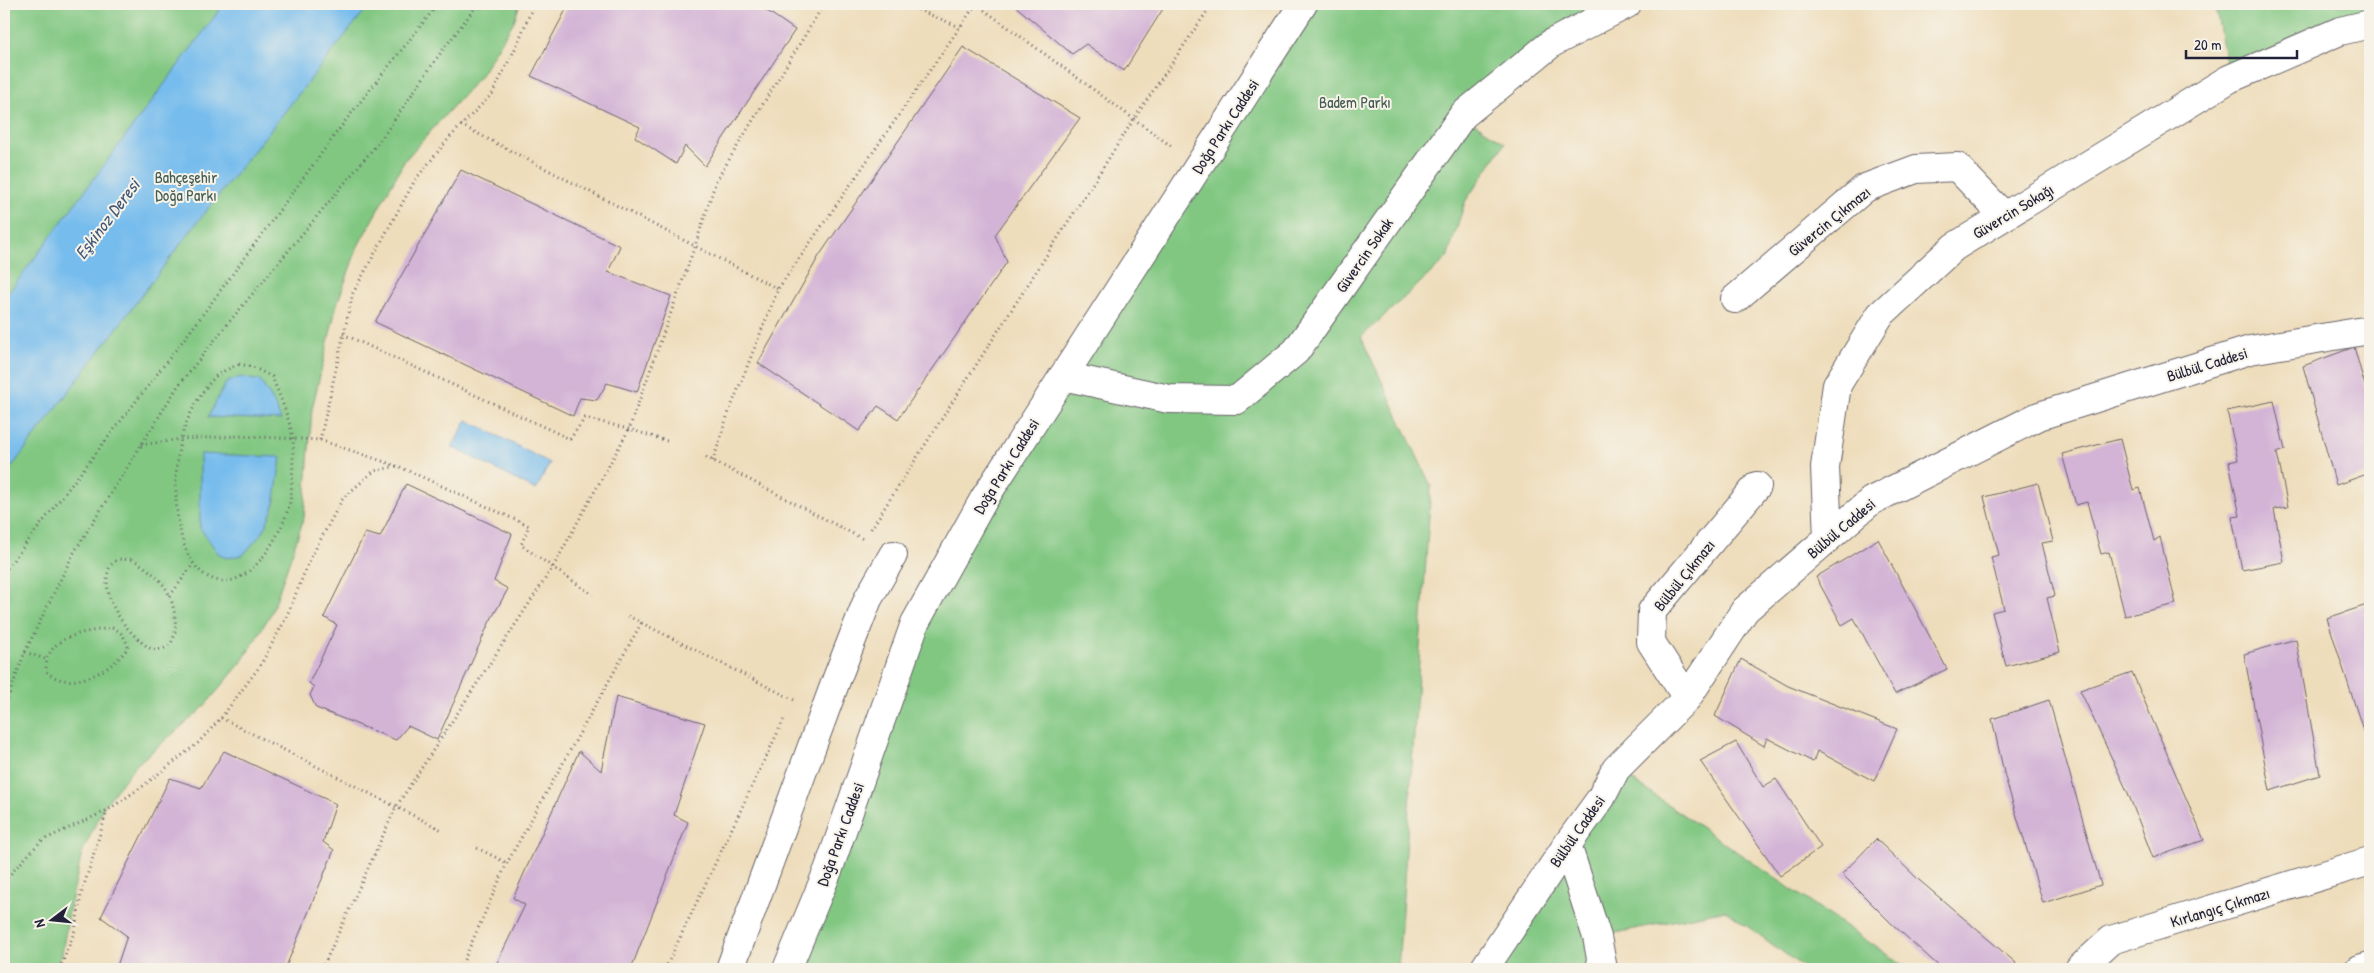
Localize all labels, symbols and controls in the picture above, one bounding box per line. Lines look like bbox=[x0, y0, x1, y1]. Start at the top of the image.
scale bar bbox=[2186, 28, 2298, 60]
text: 20 m bbox=[2194, 34, 2221, 55]
street label: Doğa Parkı Caddesi bbox=[1186, 74, 1264, 178]
park label: Badem Parkı bbox=[1319, 91, 1391, 113]
park label: Bahçeşehir Doğa Parkı bbox=[155, 166, 217, 206]
water label: Eşkinoz Deresi bbox=[69, 172, 147, 264]
street label: Güvercin Sokağı bbox=[1968, 178, 2058, 244]
street label: Güvercin Çıkmazı bbox=[1783, 181, 1875, 261]
street label: Güvercin Sokak bbox=[1330, 213, 1398, 297]
street label: Bülbül Caddesi bbox=[2164, 341, 2250, 387]
street label: Doğa Parkı Caddesi bbox=[968, 414, 1044, 518]
street label: Bülbül Caddesi bbox=[1802, 493, 1880, 563]
street label: Bülbül Çıkmazı bbox=[1648, 535, 1720, 615]
street label: Doğa Parkı Caddesi bbox=[811, 779, 869, 889]
street label: Bülbül Caddesi bbox=[1544, 791, 1610, 871]
street label: Kırlangıç Çıkmazı bbox=[2168, 881, 2272, 933]
north arrow bbox=[28, 896, 78, 946]
text: N bbox=[29, 917, 49, 930]

